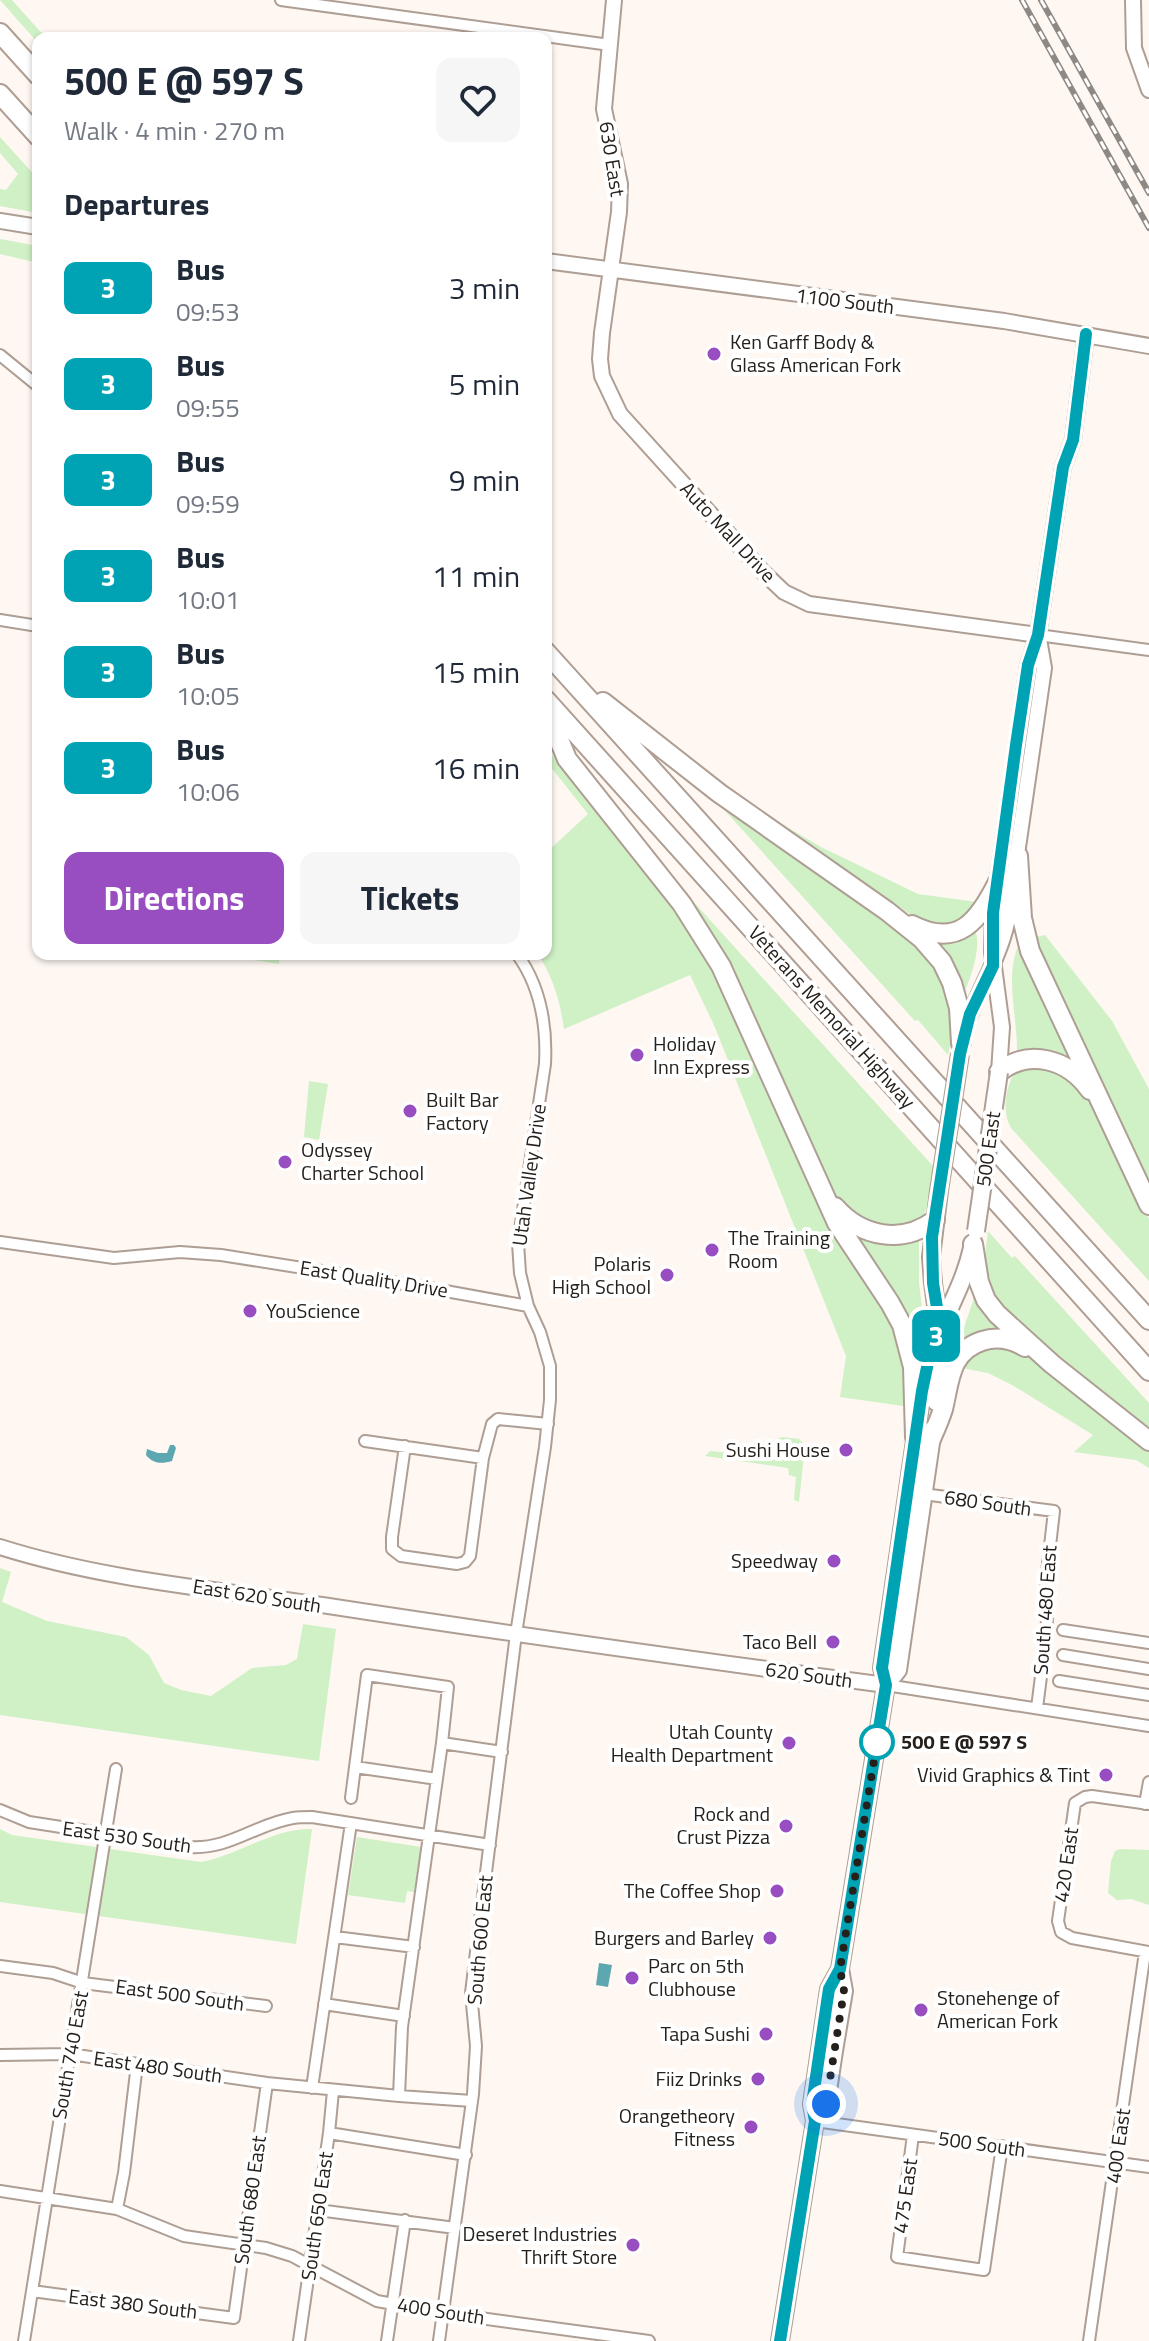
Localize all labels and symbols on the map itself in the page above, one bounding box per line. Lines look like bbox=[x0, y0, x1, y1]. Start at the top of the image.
street label: 630 East bbox=[591, 119, 634, 199]
street label: 1100 South bbox=[794, 279, 896, 322]
place label: Ken Garff Body & Glass American Fork bbox=[730, 326, 902, 380]
marker: Ken Garff Body & Glass American Fork bbox=[705, 345, 723, 363]
street label: Auto Mall Drive bbox=[673, 474, 784, 589]
street label: Veterans Memorial Highway bbox=[741, 918, 924, 1116]
place label: Holiday Inn Express bbox=[653, 1028, 750, 1082]
marker: Holiday Inn Express bbox=[628, 1046, 646, 1064]
place label: Built Bar Factory bbox=[426, 1084, 499, 1138]
marker: Built Bar Factory bbox=[401, 1102, 419, 1120]
street label: Utah Valley Drive bbox=[503, 1102, 554, 1248]
street label: 500 East bbox=[967, 1109, 1008, 1188]
place label: Odyssey Charter School bbox=[301, 1134, 424, 1188]
marker: Odyssey Charter School bbox=[276, 1153, 294, 1171]
place label: The Training Room bbox=[728, 1222, 830, 1276]
marker: The Training Room bbox=[703, 1241, 721, 1259]
place label: Polaris High School bbox=[552, 1248, 651, 1302]
street label: East Quality Drive bbox=[298, 1252, 450, 1306]
marker: Polaris High School bbox=[658, 1266, 676, 1284]
place label: YouScience bbox=[266, 1295, 360, 1326]
marker: YouScience bbox=[241, 1302, 259, 1320]
line badge: 3 bbox=[910, 1310, 962, 1362]
place label: Sushi House bbox=[726, 1434, 830, 1465]
marker: Sushi House bbox=[837, 1441, 855, 1459]
street label: 680 South bbox=[942, 1481, 1034, 1524]
street label: South 480 East bbox=[1025, 1544, 1064, 1676]
place label: Speedway bbox=[731, 1545, 818, 1576]
marker: Speedway bbox=[825, 1552, 843, 1570]
street label: East 620 South bbox=[191, 1570, 324, 1621]
place label: Taco Bell bbox=[743, 1626, 817, 1657]
marker: Taco Bell bbox=[824, 1633, 842, 1651]
street label: 620 South bbox=[763, 1653, 855, 1696]
place label: Utah County Health Department bbox=[611, 1716, 773, 1770]
marker: 500 E @ 597 S bbox=[860, 1725, 894, 1759]
place label: 500 E @ 597 S bbox=[901, 1726, 1027, 1757]
marker: Utah County Health Department bbox=[780, 1734, 798, 1752]
place label: Vivid Graphics & Tint bbox=[917, 1759, 1090, 1790]
marker: Vivid Graphics & Tint bbox=[1097, 1766, 1115, 1784]
place label: Rock and Crust Pizza bbox=[676, 1798, 770, 1852]
street label: East 530 South bbox=[61, 1812, 193, 1861]
marker: Rock and Crust Pizza bbox=[777, 1817, 795, 1835]
street label: 420 East bbox=[1045, 1825, 1086, 1904]
street label: South 600 East bbox=[458, 1874, 501, 2006]
place label: The Coffee Shop bbox=[624, 1875, 761, 1906]
marker: The Coffee Shop bbox=[768, 1882, 786, 1900]
place label: Burgers and Barley bbox=[594, 1922, 754, 1953]
marker: Burgers and Barley bbox=[761, 1929, 779, 1947]
place label: Parc on 5th Clubhouse bbox=[648, 1950, 744, 2004]
marker: Parc on 5th Clubhouse bbox=[623, 1969, 641, 1987]
street label: East 500 South bbox=[114, 1970, 246, 2019]
place label: Stonehenge of American Fork bbox=[937, 1982, 1060, 2036]
street label: South 740 East bbox=[43, 1988, 96, 2121]
marker: Stonehenge of American Fork bbox=[912, 2001, 930, 2019]
place label: Tapa Sushi bbox=[660, 2018, 750, 2049]
marker: Tapa Sushi bbox=[757, 2025, 775, 2043]
street label: East 480 South bbox=[92, 2042, 224, 2091]
place label: Fiiz Drinks bbox=[655, 2063, 742, 2094]
marker: Fiiz Drinks bbox=[749, 2070, 767, 2088]
your location bbox=[806, 2084, 846, 2124]
place label: Orangetheory Fitness bbox=[619, 2100, 735, 2154]
street label: 400 East bbox=[1097, 2106, 1138, 2185]
marker: Orangetheory Fitness bbox=[742, 2118, 760, 2136]
street label: 500 South bbox=[936, 2122, 1028, 2165]
street label: South 680 East bbox=[225, 2134, 274, 2266]
street label: South 650 East bbox=[292, 2150, 341, 2282]
street label: 475 East bbox=[884, 2156, 925, 2235]
place label: Deseret Industries Thrift Store bbox=[463, 2218, 617, 2272]
marker: Deseret Industries Thrift Store bbox=[624, 2236, 642, 2254]
street label: East 380 South bbox=[67, 2280, 199, 2327]
street label: 400 South bbox=[395, 2288, 487, 2333]

